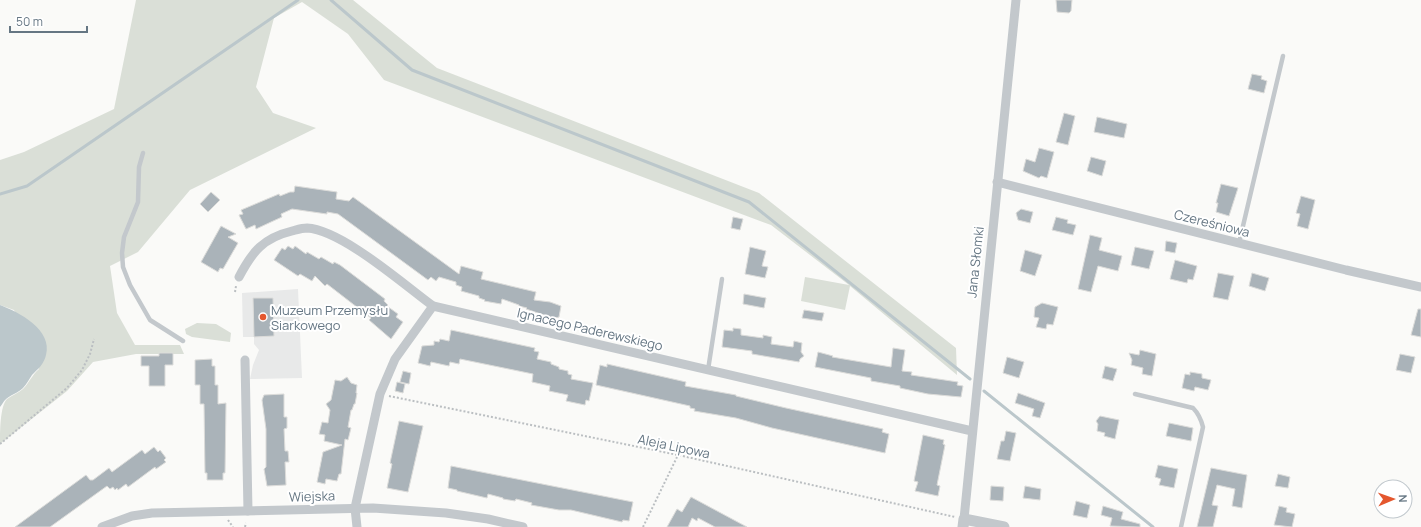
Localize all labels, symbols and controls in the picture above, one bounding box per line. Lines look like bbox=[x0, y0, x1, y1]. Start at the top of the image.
scale bar bbox=[10, 8, 87, 34]
text: 50 m bbox=[16, 13, 43, 30]
street label: Czereśniowa bbox=[1172, 205, 1252, 241]
street label: Jana Słomki bbox=[962, 225, 988, 299]
place label: Muzeum Przemysłu Siarkowego bbox=[271, 301, 388, 334]
street label: Ignacego Paderewskiego bbox=[515, 303, 665, 355]
marker: Muzeum Przemysłu Siarkowego bbox=[258, 312, 268, 322]
street label: Aleja Lipowa bbox=[636, 430, 712, 462]
north arrow bbox=[1373, 479, 1413, 519]
street label: Wiejska bbox=[289, 486, 335, 506]
text: N bbox=[1396, 494, 1411, 503]

